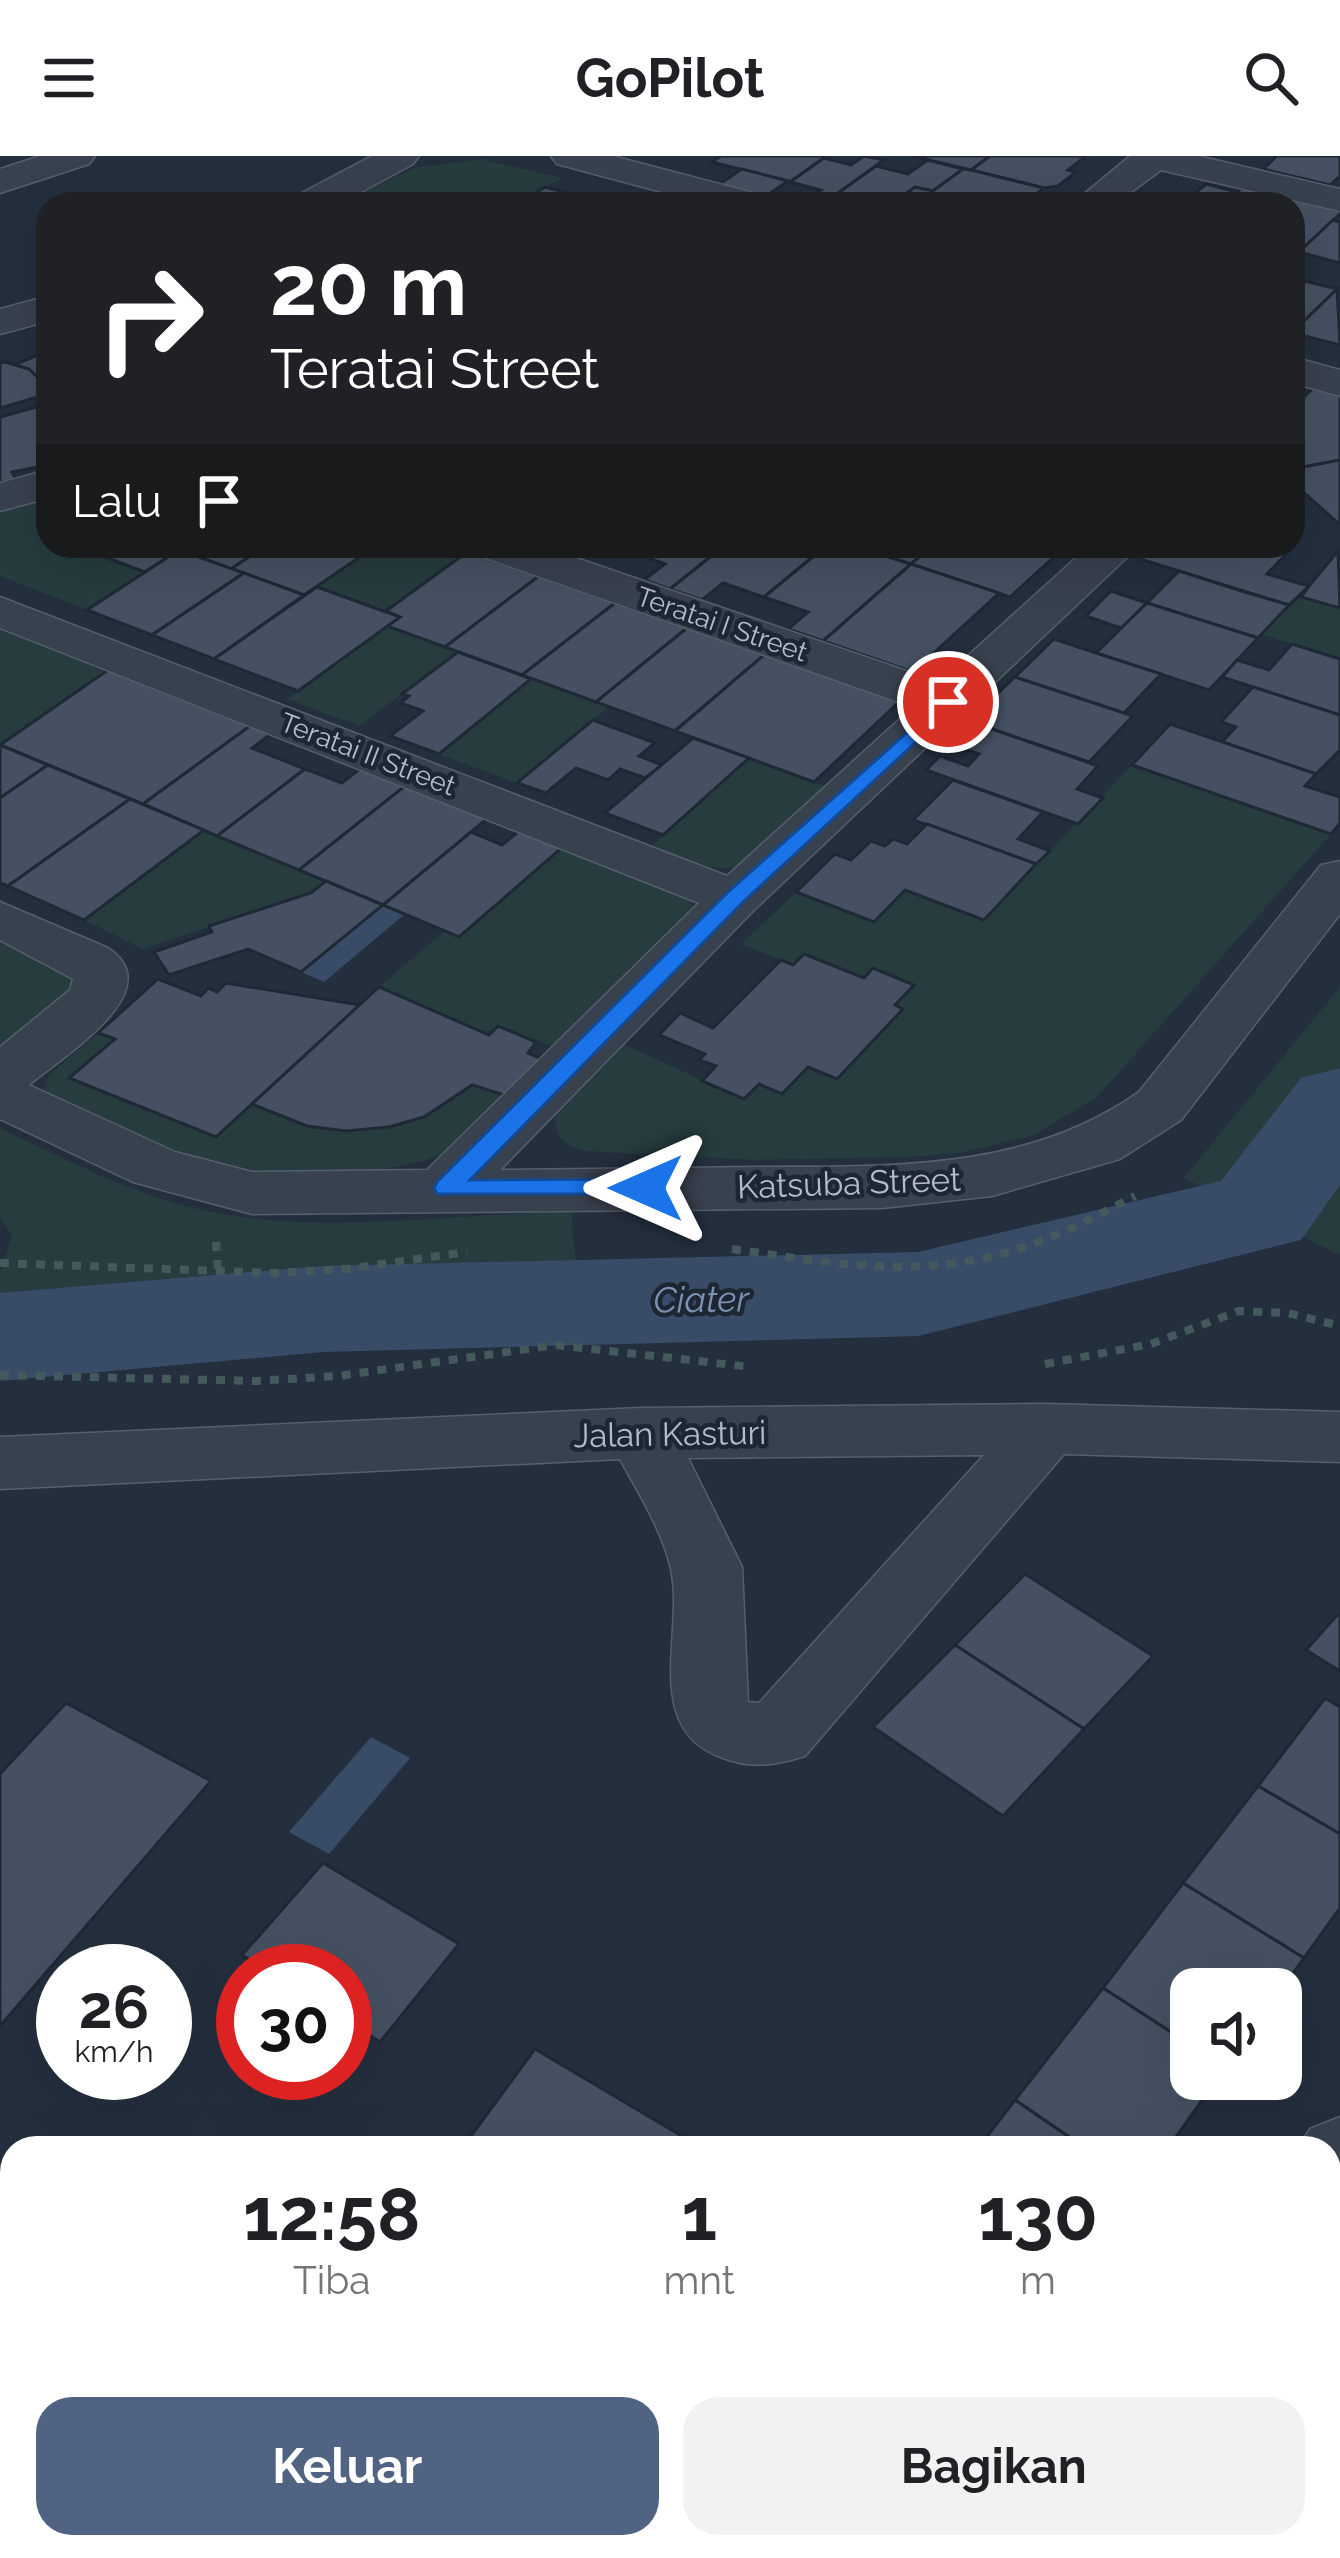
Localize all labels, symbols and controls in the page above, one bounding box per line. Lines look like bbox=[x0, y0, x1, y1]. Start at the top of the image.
icon: menu bbox=[36, 45, 102, 111]
icon: search bbox=[1238, 45, 1304, 111]
text: GoPilot bbox=[576, 46, 764, 110]
text: 20 m bbox=[270, 236, 467, 335]
icon: right bbox=[72, 240, 228, 396]
text: Teratai Street bbox=[270, 337, 599, 401]
icon: arrive bbox=[186, 468, 252, 534]
text: Lalu bbox=[72, 475, 162, 528]
street label: Teratai I Street bbox=[633, 580, 811, 668]
pin bbox=[897, 651, 999, 753]
icon: arrive bbox=[915, 669, 981, 735]
street label: Teratai II Street bbox=[276, 706, 460, 802]
position arrow bbox=[583, 1125, 709, 1251]
street label: Katsuba Street bbox=[736, 1160, 962, 1206]
water label: Ciater bbox=[653, 1277, 751, 1321]
street label: Jalan Kasturi bbox=[573, 1413, 767, 1455]
speed limit sign: 30 bbox=[216, 1944, 372, 2100]
map controls bbox=[1170, 1968, 1302, 2100]
button: sound bbox=[1170, 1968, 1302, 2100]
text: 26 bbox=[79, 1972, 149, 2042]
text: km/h bbox=[74, 2034, 154, 2069]
text: 12:58 bbox=[243, 2172, 420, 2257]
text: 1 bbox=[681, 2172, 717, 2257]
text: 130 bbox=[978, 2172, 1098, 2257]
text: Tiba bbox=[293, 2257, 371, 2303]
text: mnt bbox=[663, 2257, 735, 2303]
text: m bbox=[1020, 2257, 1056, 2303]
button: Keluar bbox=[36, 2397, 659, 2535]
button: Bagikan bbox=[683, 2397, 1305, 2535]

